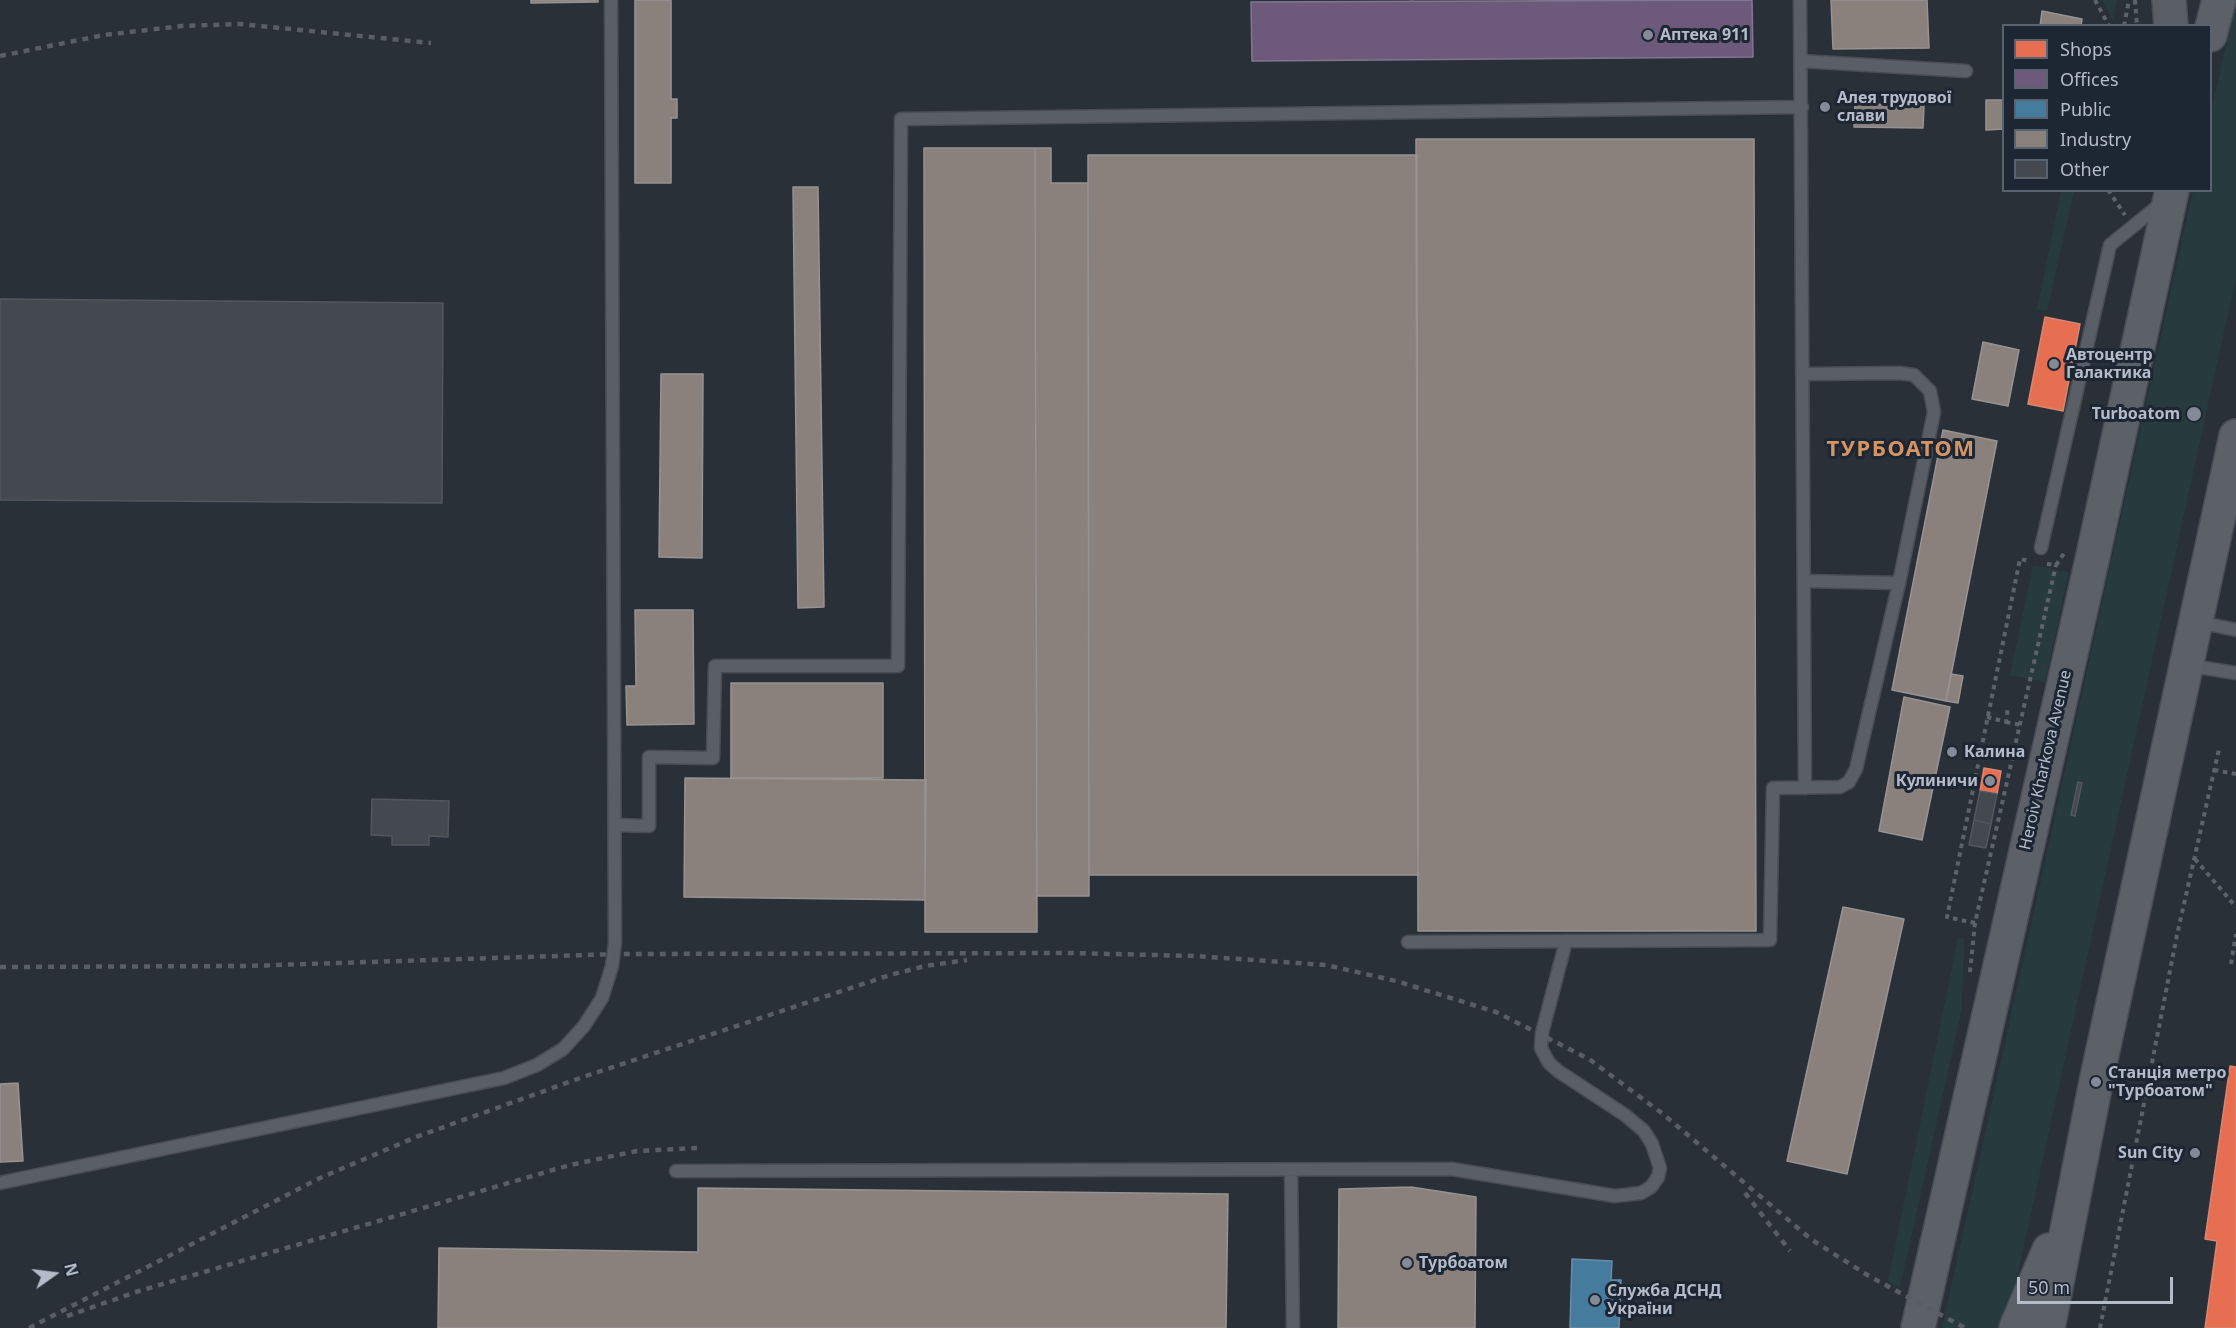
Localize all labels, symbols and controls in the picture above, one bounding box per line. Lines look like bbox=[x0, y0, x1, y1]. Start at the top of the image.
legend bbox=[2002, 24, 2212, 192]
place label: Аптека 911 bbox=[1660, 25, 1749, 45]
marker: Аптека 911 bbox=[1641, 28, 1655, 42]
text: Shops bbox=[2060, 37, 2112, 61]
text: Offices bbox=[2060, 67, 2119, 91]
place label: Алея трудової слави bbox=[1837, 88, 1952, 126]
text: Public bbox=[2060, 97, 2111, 121]
marker: Алея трудової слави bbox=[1818, 100, 1832, 114]
text: Industry bbox=[2060, 127, 2131, 151]
text: Other bbox=[2060, 157, 2109, 181]
place label: Автоцентр Галактика bbox=[2066, 345, 2153, 383]
marker: Автоцентр Галактика bbox=[2047, 357, 2061, 371]
place label: Turboatom bbox=[2092, 404, 2180, 424]
marker: Turboatom bbox=[2185, 405, 2203, 423]
district label: ТУРБОАТОМ bbox=[1827, 437, 1975, 463]
street label: Heroiv Kharkova Avenue bbox=[2016, 668, 2076, 852]
place label: Калина bbox=[1964, 742, 2025, 762]
marker: Калина bbox=[1945, 745, 1959, 759]
place label: Кулиничи bbox=[1896, 771, 1978, 791]
marker: Кулиничи bbox=[1983, 774, 1997, 788]
place label: Станція метро "Турбоатом" bbox=[2108, 1063, 2226, 1101]
marker: Станція метро "Турбоатом" bbox=[2089, 1075, 2103, 1089]
place label: Sun City bbox=[2118, 1143, 2183, 1163]
marker: Sun City bbox=[2188, 1146, 2202, 1160]
north arrow bbox=[24, 1244, 84, 1304]
place label: Турбоатом bbox=[1419, 1253, 1508, 1273]
marker: Турбоатом bbox=[1400, 1256, 1414, 1270]
text: N bbox=[59, 1261, 84, 1279]
scale bar bbox=[2020, 1265, 2176, 1303]
text: 50 m bbox=[2028, 1275, 2070, 1299]
place label: Служба ДСНД України bbox=[1607, 1281, 1721, 1319]
marker: Служба ДСНД України bbox=[1588, 1293, 1602, 1307]

